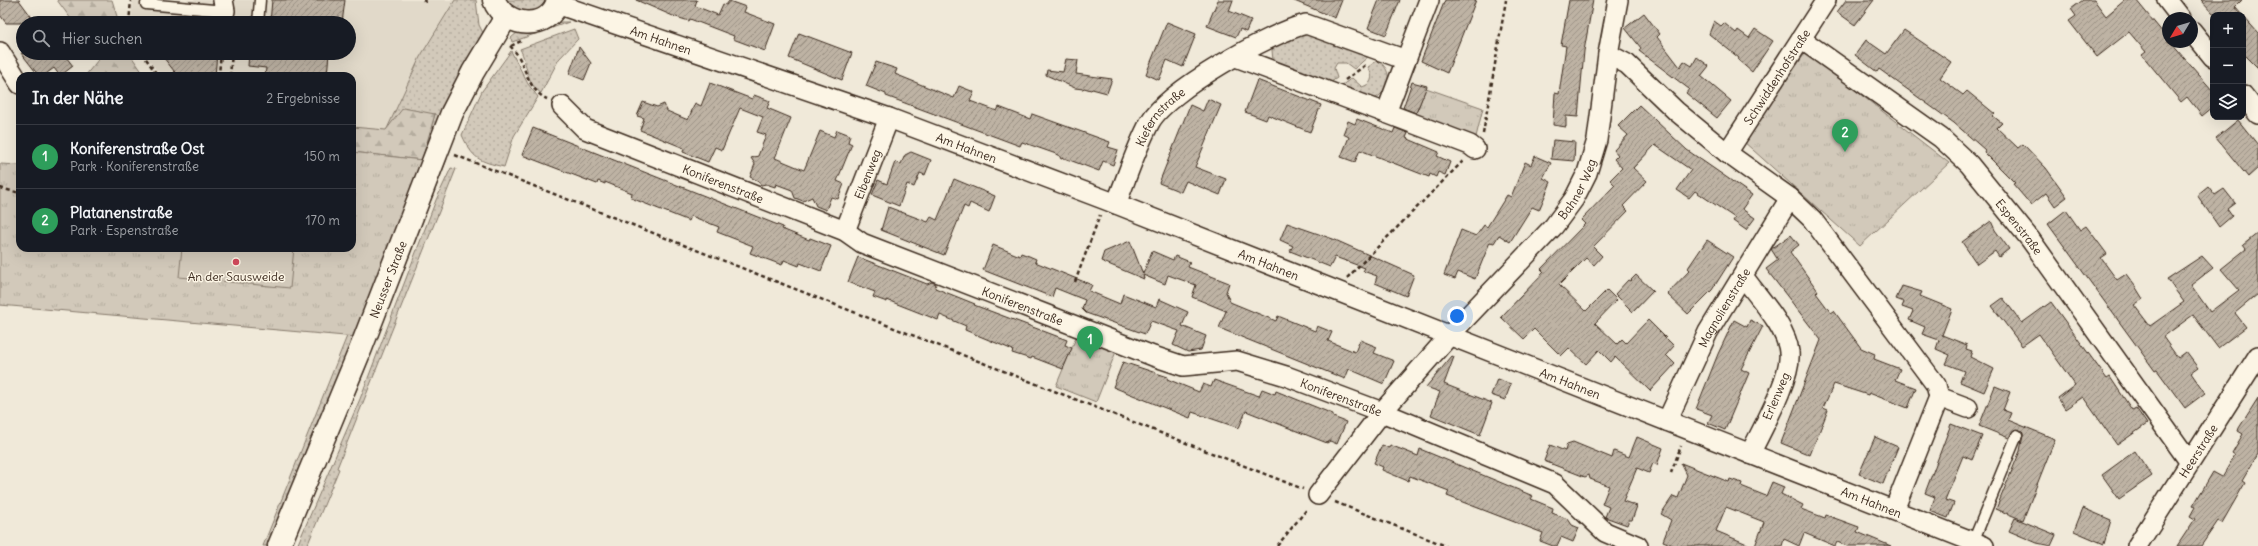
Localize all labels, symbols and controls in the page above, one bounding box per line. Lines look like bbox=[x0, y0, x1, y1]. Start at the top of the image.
north arrow bbox=[2162, 12, 2198, 48]
map controls bbox=[2210, 12, 2246, 120]
button: + bbox=[2210, 12, 2246, 48]
search box bbox=[16, 16, 356, 60]
street label: Am Hahnen bbox=[628, 22, 694, 57]
street label: Schwiddenhofstraße bbox=[1740, 26, 1813, 127]
icon: search bbox=[30, 27, 52, 49]
text: Hier suchen bbox=[62, 29, 142, 48]
button: − bbox=[2210, 48, 2246, 84]
street label: Kiefernstraße bbox=[1132, 84, 1188, 149]
button: layers bbox=[2210, 84, 2246, 120]
text: In der Nähe bbox=[32, 87, 124, 109]
text: 2 Ergebnisse bbox=[266, 90, 340, 107]
pin: 2 bbox=[1832, 119, 1858, 152]
street label: Am Hahnen bbox=[934, 129, 999, 166]
text: Koniferenstraße Ost bbox=[70, 139, 204, 158]
street label: Eibenweg bbox=[851, 147, 884, 201]
text: 1 bbox=[42, 148, 48, 165]
text: 150 m bbox=[304, 148, 340, 165]
street label: Bahner Weg bbox=[1554, 157, 1598, 222]
text: Park · Koniferenstraße bbox=[70, 158, 199, 175]
street label: Koniferenstraße bbox=[680, 161, 766, 206]
street label: Espenstraße bbox=[1993, 196, 2046, 257]
text: Platanenstraße bbox=[70, 203, 173, 222]
text: 2 bbox=[41, 212, 49, 229]
text: 170 m bbox=[305, 212, 340, 229]
text: Park · Espenstraße bbox=[70, 222, 178, 239]
street label: Neusser Straße bbox=[366, 238, 409, 320]
street label: Am Hahnen bbox=[1236, 245, 1301, 283]
marker: An der Sausweide bbox=[231, 257, 241, 267]
street label: Magnolienstraße bbox=[1695, 265, 1753, 350]
place label: An der Sausweide bbox=[188, 269, 284, 284]
street label: Koniferenstraße bbox=[980, 283, 1065, 328]
your location bbox=[1447, 306, 1467, 326]
pin: 1 bbox=[1077, 326, 1103, 359]
street label: Am Hahnen bbox=[1538, 364, 1603, 402]
street label: Erlenweg bbox=[1759, 370, 1793, 422]
street label: Koniferenstraße bbox=[1298, 375, 1384, 419]
street label: Heerstraße bbox=[2175, 421, 2220, 480]
street label: Am Hahnen bbox=[1839, 483, 1904, 520]

